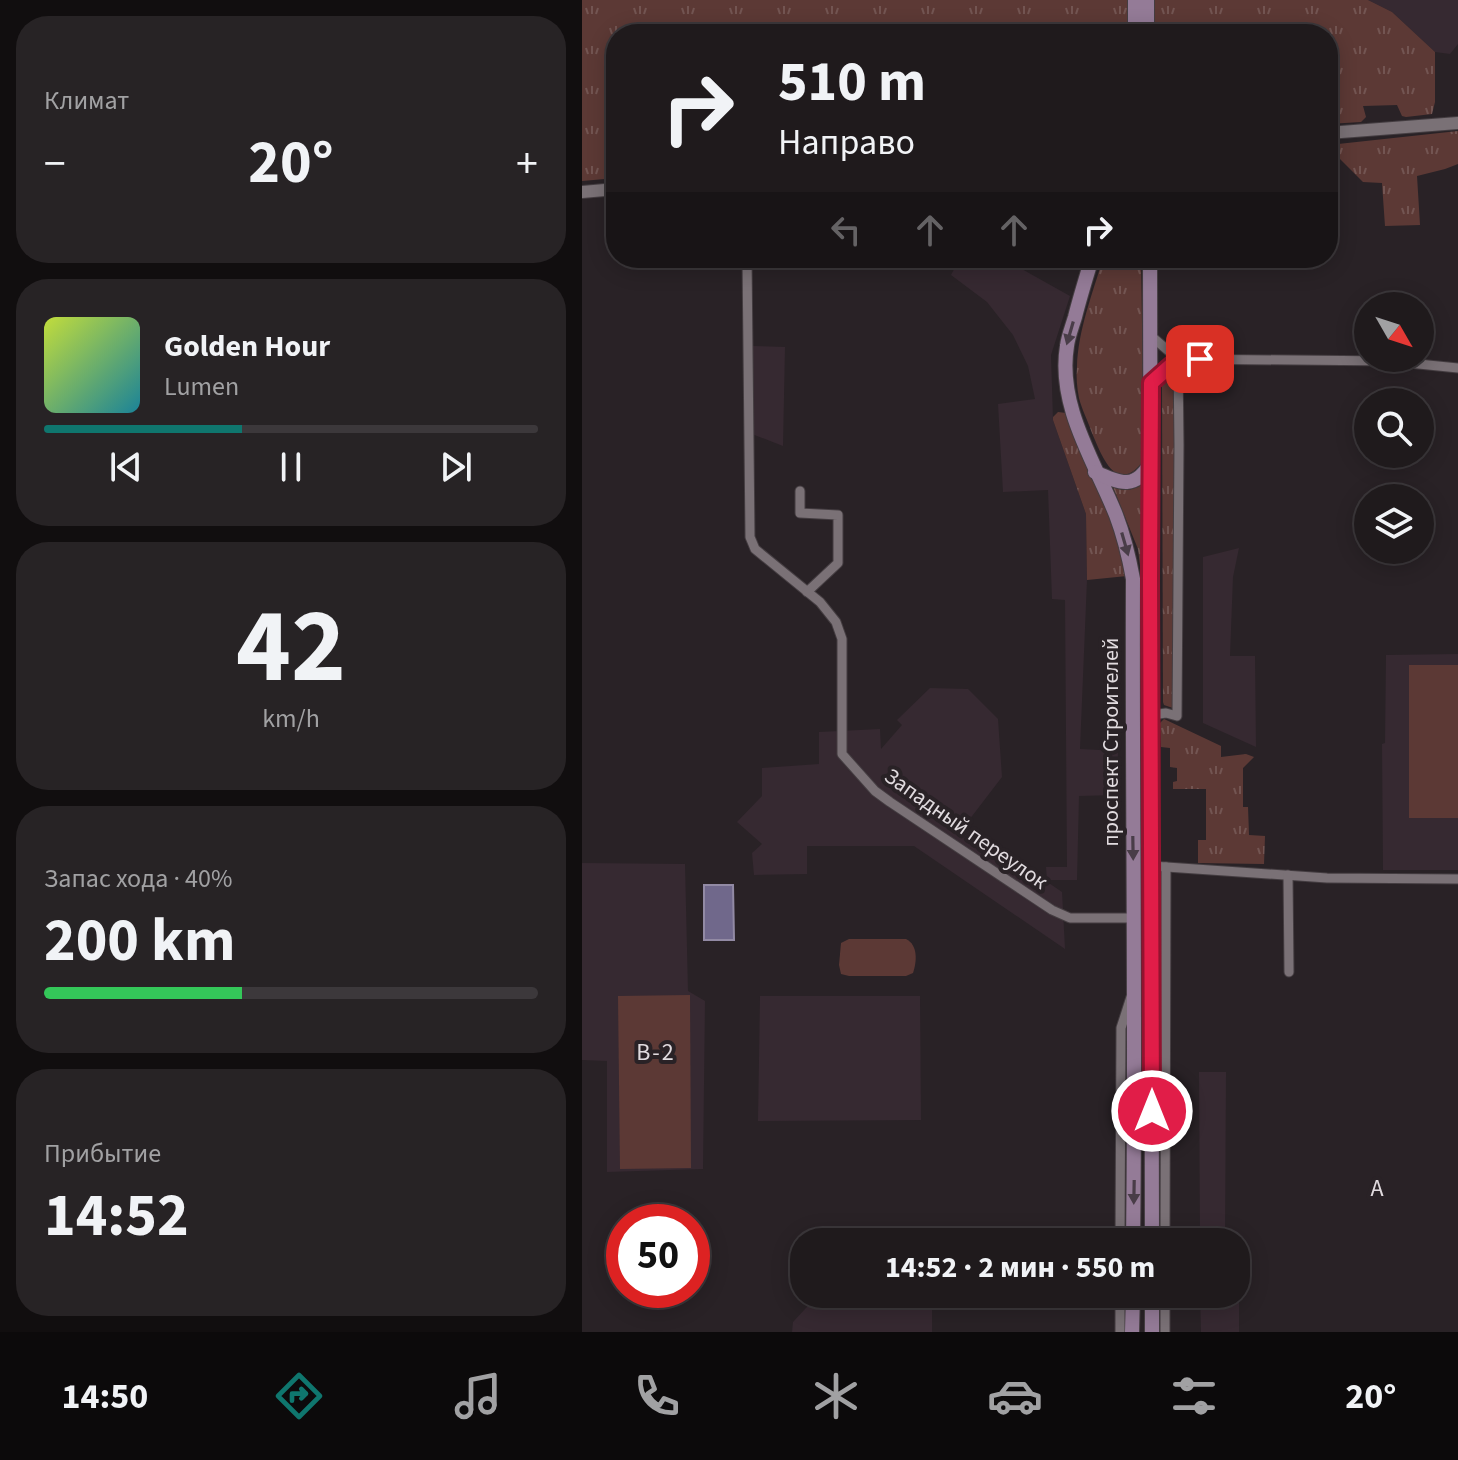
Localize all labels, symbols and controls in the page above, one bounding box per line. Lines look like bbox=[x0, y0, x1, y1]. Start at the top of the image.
text: 510 m bbox=[778, 43, 926, 122]
icon: right bbox=[646, 56, 750, 160]
text: Климат bbox=[44, 82, 129, 119]
text: Направо bbox=[778, 117, 915, 168]
text: 20° bbox=[248, 121, 334, 206]
text: − bbox=[44, 133, 66, 196]
text: + bbox=[516, 133, 538, 196]
icon: left bbox=[824, 208, 868, 252]
icon: ahead bbox=[908, 208, 952, 252]
icon: ahead bbox=[992, 208, 1036, 252]
icon: right bbox=[1076, 208, 1120, 252]
north arrow bbox=[1354, 292, 1434, 372]
map controls bbox=[1354, 292, 1434, 564]
one-way arrow bbox=[1064, 321, 1076, 346]
text: Golden Hour bbox=[164, 325, 330, 368]
pin bbox=[1166, 325, 1234, 393]
icon: arrive bbox=[1178, 337, 1222, 381]
text: Lumen bbox=[164, 368, 239, 405]
button: search bbox=[1354, 388, 1434, 468]
icon: previous bbox=[104, 445, 148, 489]
icon: pause bbox=[269, 445, 313, 489]
icon: next bbox=[434, 445, 478, 489]
button: layers bbox=[1354, 484, 1434, 564]
one-way arrow bbox=[1119, 532, 1132, 556]
text: 42 bbox=[236, 574, 346, 722]
street label: проспект Строителей bbox=[1095, 638, 1127, 846]
text: km/h bbox=[262, 700, 320, 737]
street label: Западный переулок bbox=[878, 761, 1054, 898]
one-way arrow bbox=[1127, 836, 1139, 861]
text: Запас хода · 40% bbox=[44, 860, 232, 897]
text: 200 km bbox=[44, 899, 235, 984]
district label: В-2 bbox=[636, 1035, 676, 1070]
position arrow bbox=[1110, 1069, 1194, 1153]
text: Прибытие bbox=[44, 1135, 161, 1172]
district label: А bbox=[1370, 1171, 1386, 1206]
text: 14:52 bbox=[44, 1174, 189, 1259]
one-way arrow bbox=[1128, 1180, 1140, 1205]
speed limit sign: 50 bbox=[606, 1204, 710, 1308]
text: 14:52 · 2 мин · 550 m bbox=[885, 1246, 1155, 1289]
icon: directions bbox=[271, 1368, 327, 1424]
icon: music bbox=[450, 1368, 506, 1424]
icon: phone bbox=[629, 1368, 685, 1424]
icon: climate bbox=[808, 1368, 864, 1424]
icon: car bbox=[987, 1368, 1043, 1424]
icon: filters bbox=[1166, 1368, 1222, 1424]
text: 14:50 bbox=[62, 1371, 148, 1422]
text: 20° bbox=[1345, 1371, 1397, 1422]

